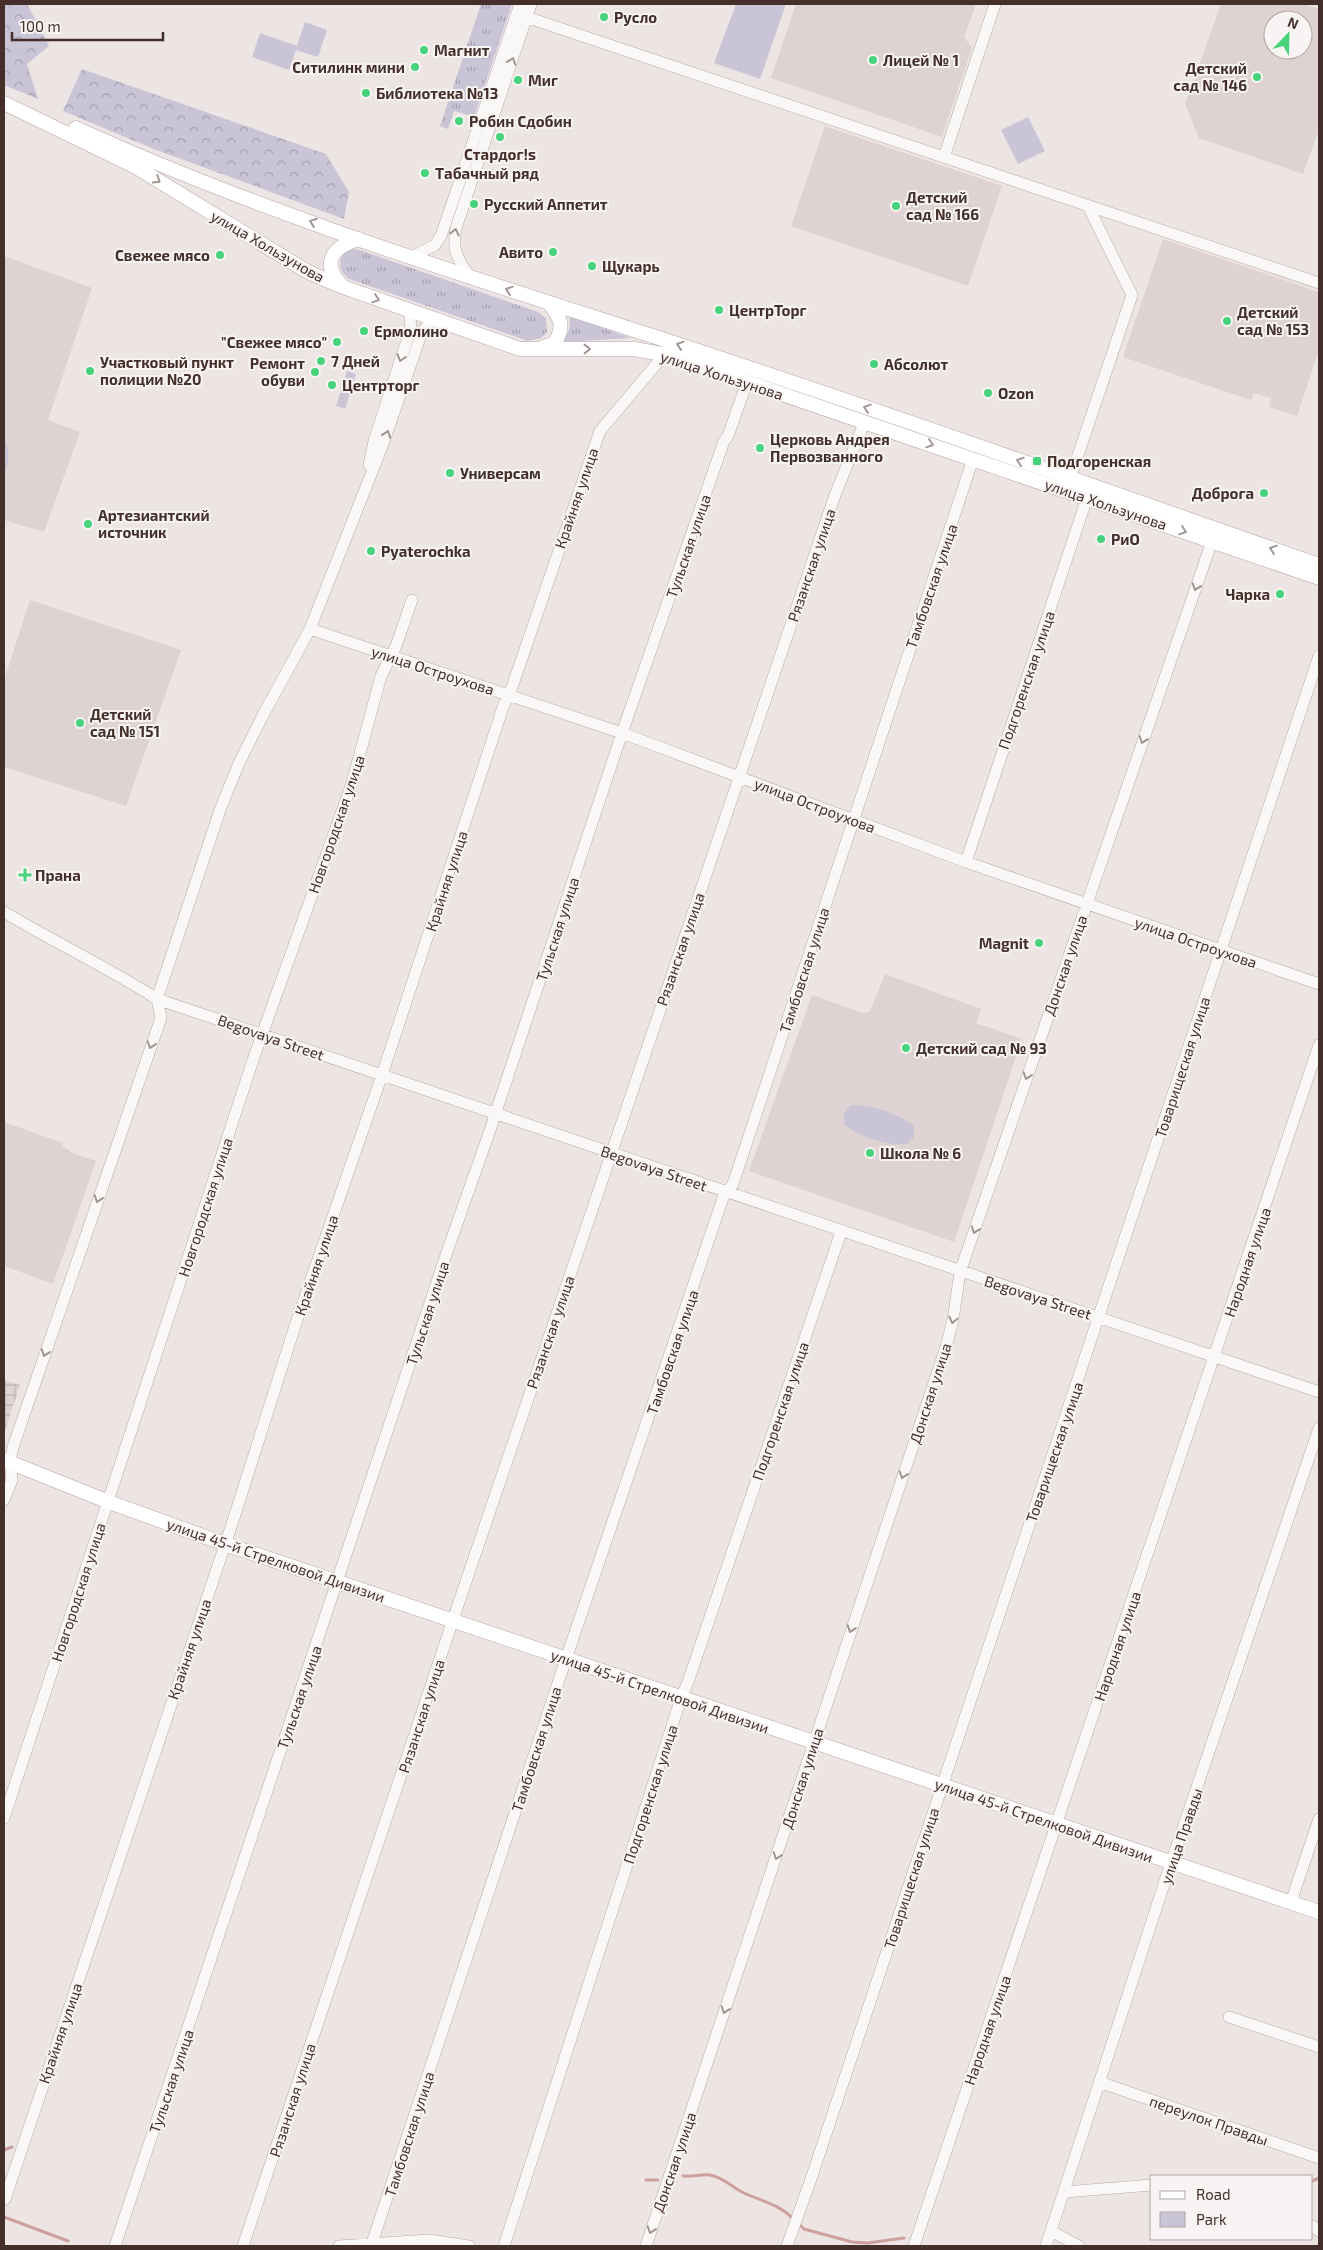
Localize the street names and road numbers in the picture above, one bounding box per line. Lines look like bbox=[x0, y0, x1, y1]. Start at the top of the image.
street label: улица Хользунова bbox=[208, 206, 328, 287]
street label: улица Хользунова bbox=[658, 347, 786, 404]
street label: Крайняя улица bbox=[550, 445, 603, 551]
street label: улица Хользунова bbox=[1042, 475, 1170, 534]
street label: Тульская улица bbox=[662, 492, 715, 601]
street label: Рязанская улица bbox=[783, 506, 840, 624]
street label: Тамбовская улица bbox=[901, 521, 962, 651]
street label: Подгоренская улица bbox=[994, 608, 1059, 752]
street label: улица Остроухова bbox=[369, 642, 497, 699]
street label: Новгородская улица bbox=[304, 752, 369, 896]
street label: улица Остроухова bbox=[752, 774, 878, 837]
street label: Крайняя улица bbox=[421, 828, 472, 934]
street label: Тульская улица bbox=[532, 875, 583, 984]
street label: Рязанская улица bbox=[652, 890, 709, 1008]
street label: Тамбовская улица bbox=[775, 905, 834, 1035]
street label: Донская улица bbox=[1039, 913, 1092, 1018]
street label: улица Остроухова bbox=[1132, 913, 1259, 972]
street label: Товарищеская улица bbox=[1151, 994, 1214, 1140]
street label: Begovaya Street bbox=[215, 1010, 327, 1064]
street label: Новгородская улица bbox=[174, 1135, 237, 1279]
street label: Begovaya Street bbox=[598, 1141, 710, 1195]
street label: Народная улица bbox=[1220, 1205, 1275, 1319]
street label: Крайняя улица bbox=[290, 1212, 343, 1318]
street label: Тульская улица bbox=[402, 1259, 453, 1368]
street label: Begovaya Street bbox=[982, 1271, 1094, 1323]
street label: Рязанская улица bbox=[522, 1273, 579, 1391]
street label: Тамбовская улица bbox=[642, 1287, 703, 1417]
street label: Подгоренская улица bbox=[748, 1339, 813, 1483]
street label: Донская улица bbox=[905, 1340, 956, 1446]
street label: Товарищеская улица bbox=[1022, 1379, 1087, 1525]
street label: улица 45-й Стрелковой Дивизии bbox=[164, 1514, 387, 1607]
street label: Новгородская улица bbox=[47, 1520, 110, 1664]
street label: Народная улица bbox=[1090, 1589, 1145, 1703]
street label: Крайняя улица bbox=[163, 1596, 216, 1702]
street label: Тульская улица bbox=[273, 1643, 326, 1752]
street label: улица 45-й Стрелковой Дивизии bbox=[548, 1645, 771, 1738]
street label: Рязанская улица bbox=[394, 1657, 449, 1775]
street label: Тамбовская улица bbox=[507, 1684, 566, 1814]
street label: Подгоренская улица bbox=[619, 1722, 682, 1866]
street label: Донская улица bbox=[777, 1725, 828, 1831]
street label: улица 45-й Стрелковой Дивизии bbox=[932, 1774, 1155, 1867]
street label: улица Правды bbox=[1156, 1786, 1207, 1887]
street label: Товарищеская улица bbox=[880, 1805, 943, 1951]
street label: Народная улица bbox=[960, 1973, 1015, 2087]
street label: Крайняя улица bbox=[34, 1980, 87, 2086]
street label: Тульская улица bbox=[145, 2027, 198, 2136]
street label: Рязанская улица bbox=[265, 2041, 320, 2159]
street label: Тамбовская улица bbox=[380, 2069, 439, 2199]
street label: переулок Правды bbox=[1147, 2091, 1271, 2150]
street label: Донская улица bbox=[648, 2110, 701, 2215]

